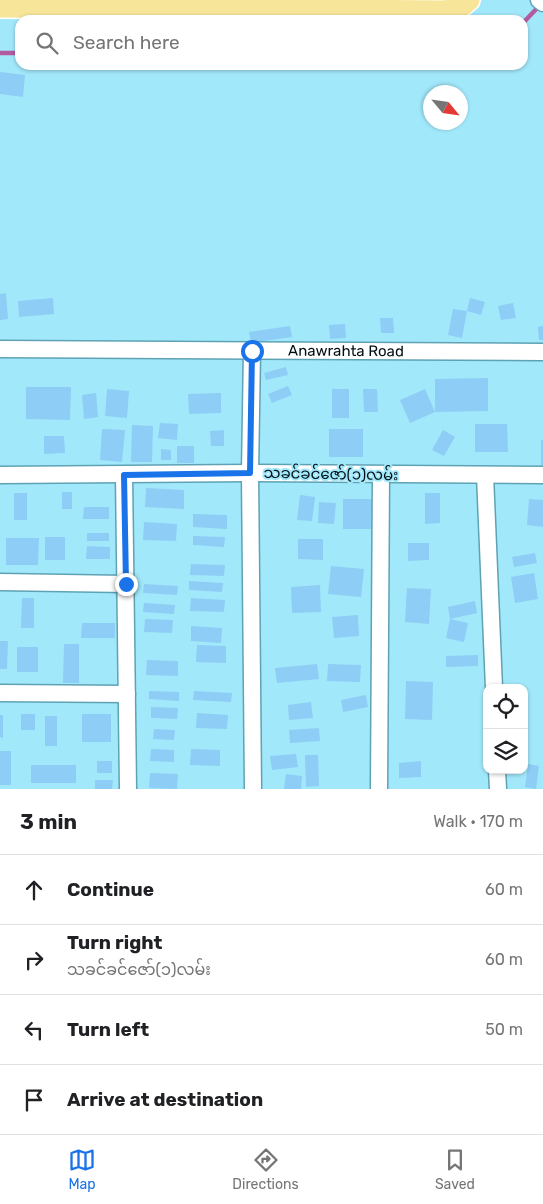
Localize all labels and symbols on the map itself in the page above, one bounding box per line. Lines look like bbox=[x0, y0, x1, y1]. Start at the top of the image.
north arrow bbox=[423, 85, 468, 130]
route start bbox=[241, 340, 264, 363]
street label: Anawrahta Road bbox=[288, 342, 404, 360]
street label: သခင်ခင်ဇော်(၁)လမ်း bbox=[263, 463, 399, 484]
route end bbox=[115, 573, 138, 596]

